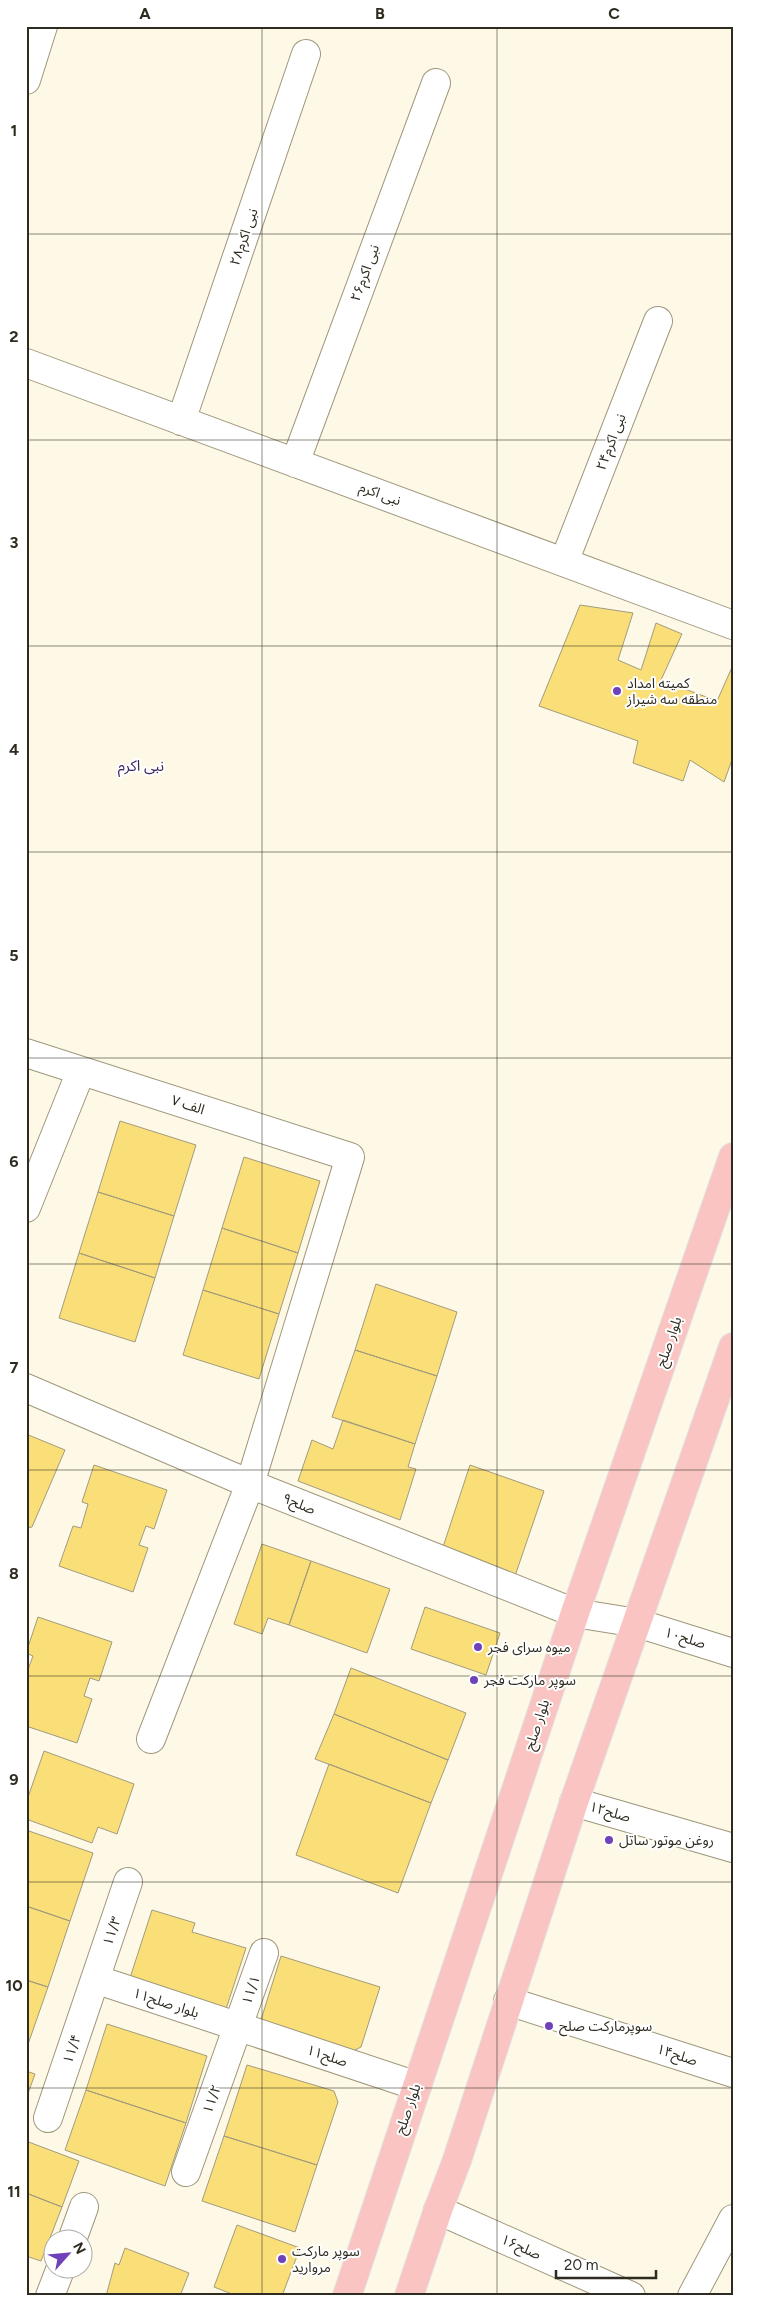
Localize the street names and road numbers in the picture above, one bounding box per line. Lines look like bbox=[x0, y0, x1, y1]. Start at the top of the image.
street label: نبی اکرم۲۸ bbox=[226, 206, 264, 268]
street label: نبی اکرم۲۶ bbox=[347, 242, 385, 304]
street label: نبی اکرم۲۴ bbox=[592, 411, 631, 473]
street label: نبی اکرم bbox=[356, 479, 403, 511]
street label: ۷ الف bbox=[169, 1092, 207, 1118]
street label: بلوار صلح bbox=[652, 1314, 688, 1370]
street label: صلح۹ bbox=[279, 1490, 318, 1520]
street label: صلح۱۰ bbox=[662, 1624, 708, 1654]
street label: بلوار صلح bbox=[521, 1697, 555, 1753]
street label: صلح۱۲ bbox=[587, 1798, 633, 1828]
street label: ۱۱/۳ bbox=[99, 1914, 125, 1948]
street label: ۱۱/۱ bbox=[238, 1973, 264, 2007]
street label: بلوار صلح۱۱ bbox=[130, 1984, 201, 2024]
street label: ۱۱/۴ bbox=[59, 2032, 85, 2066]
street label: صلح۱۴ bbox=[654, 2040, 700, 2072]
street label: صلح۱۱ bbox=[304, 2041, 350, 2073]
street label: بلوار صلح bbox=[391, 2081, 427, 2137]
street label: ۱۱/۲ bbox=[199, 2082, 225, 2116]
street label: صلح۱۶ bbox=[498, 2231, 544, 2265]

